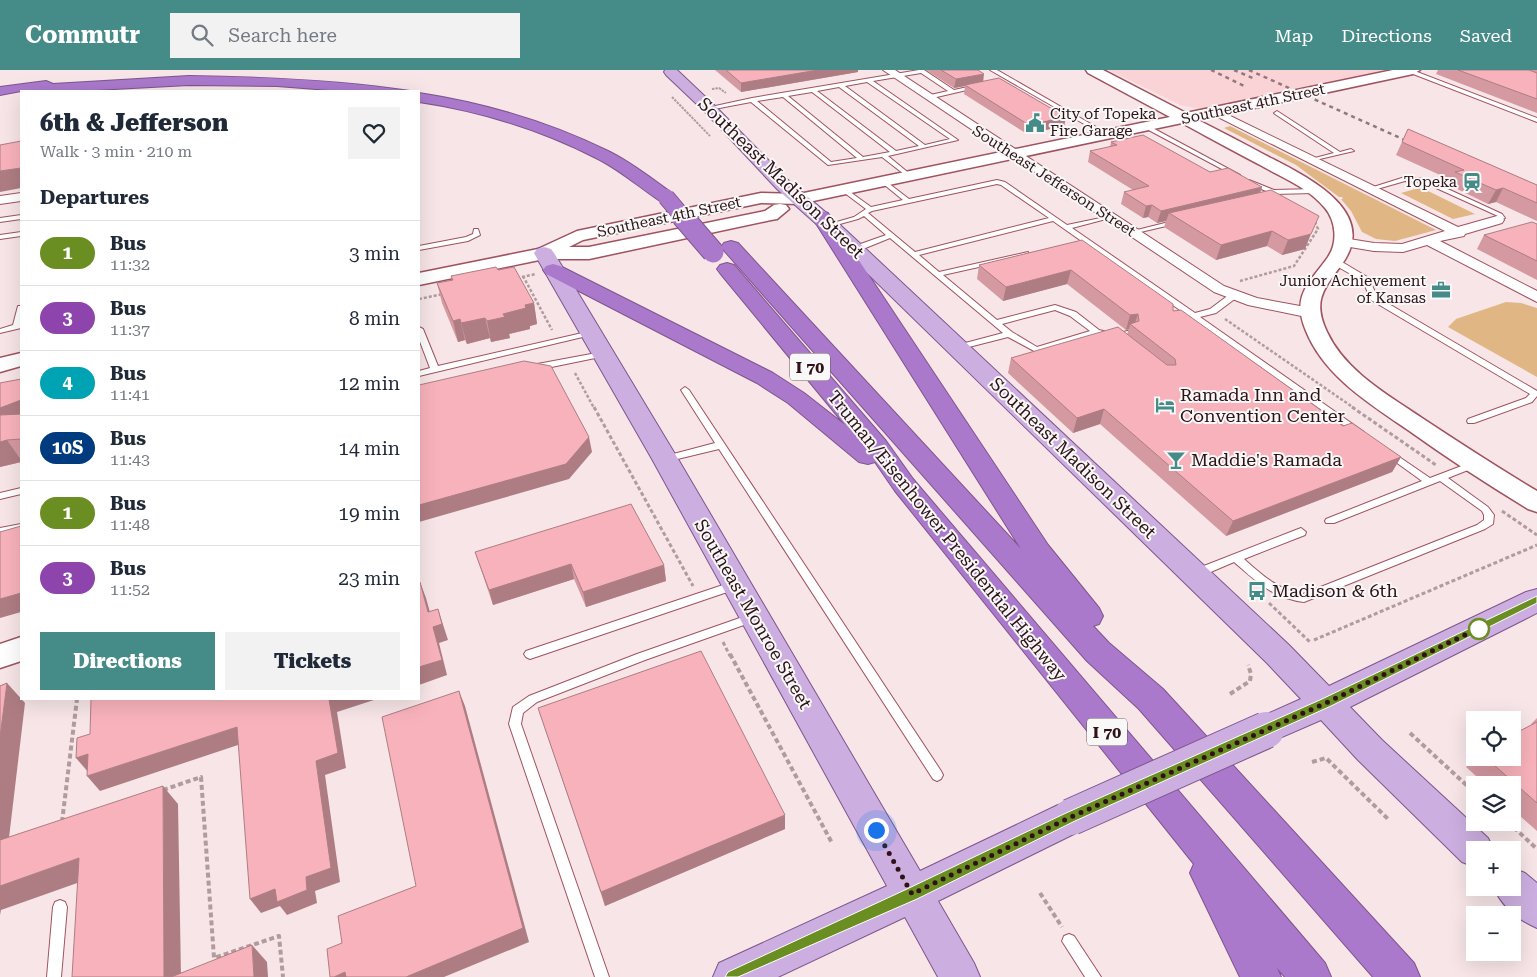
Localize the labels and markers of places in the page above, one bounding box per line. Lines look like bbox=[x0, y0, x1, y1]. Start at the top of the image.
place label: City of Topeka Fire Garage bbox=[1050, 105, 1156, 140]
public building icon: City of Topeka Fire Garage bbox=[1024, 112, 1046, 134]
station icon: Topeka bbox=[1461, 171, 1483, 193]
place label: Topeka bbox=[1404, 173, 1457, 191]
place label: Junior Achievement of Kansas bbox=[1280, 272, 1426, 307]
office icon: Junior Achievement of Kansas bbox=[1430, 279, 1452, 301]
place label: Ramada Inn and Convention Center bbox=[1180, 384, 1345, 426]
hotel icon: Ramada Inn and Convention Center bbox=[1154, 394, 1176, 416]
bar icon: Maddie's Ramada bbox=[1165, 449, 1187, 471]
place label: Maddie's Ramada bbox=[1191, 449, 1342, 470]
bus stop icon: Madison & 6th bbox=[1246, 580, 1268, 602]
place label: Madison & 6th bbox=[1272, 580, 1398, 601]
unlabelled marker bbox=[1468, 618, 1490, 640]

